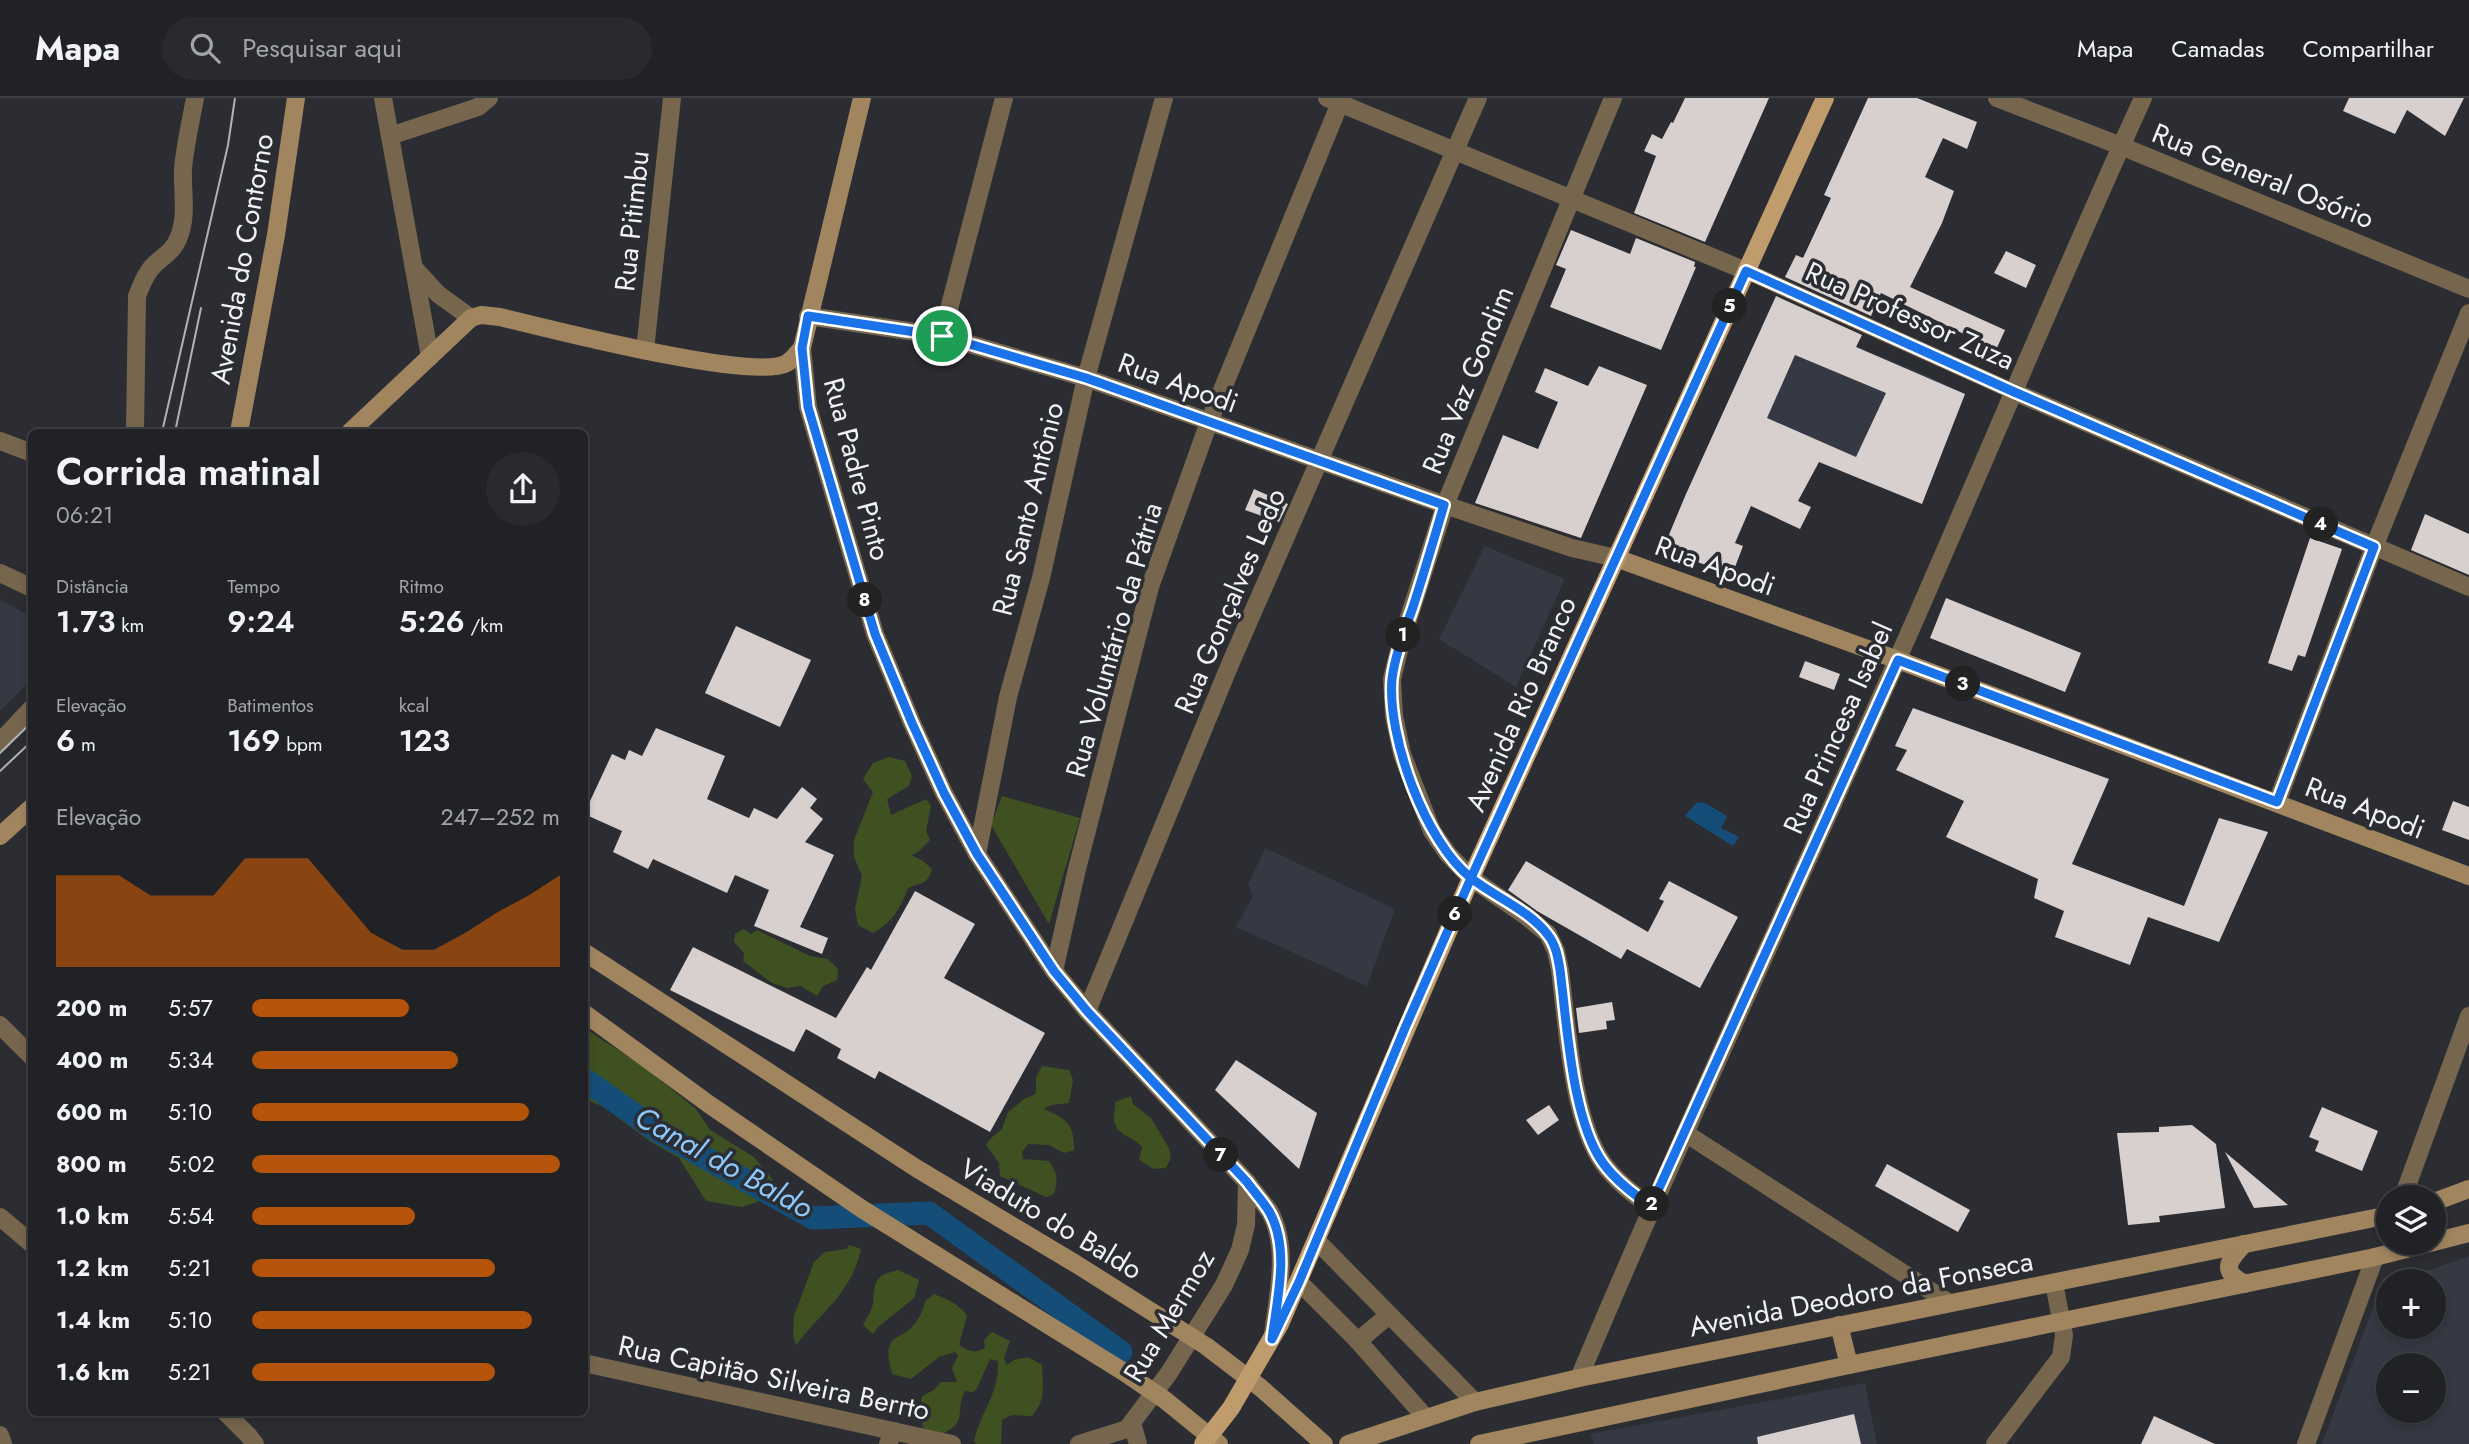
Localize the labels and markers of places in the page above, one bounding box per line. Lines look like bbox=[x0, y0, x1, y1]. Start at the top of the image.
pin: 5 bbox=[1712, 288, 1748, 324]
pin bbox=[912, 306, 972, 366]
pin: 4 bbox=[2304, 506, 2338, 542]
pin: 8 bbox=[848, 582, 882, 618]
pin: 1 bbox=[1386, 618, 1420, 652]
pin: 3 bbox=[1946, 666, 1980, 702]
pin: 6 bbox=[1438, 896, 1472, 932]
pin: 7 bbox=[1204, 1138, 1238, 1172]
pin: 2 bbox=[1634, 1186, 1670, 1222]

